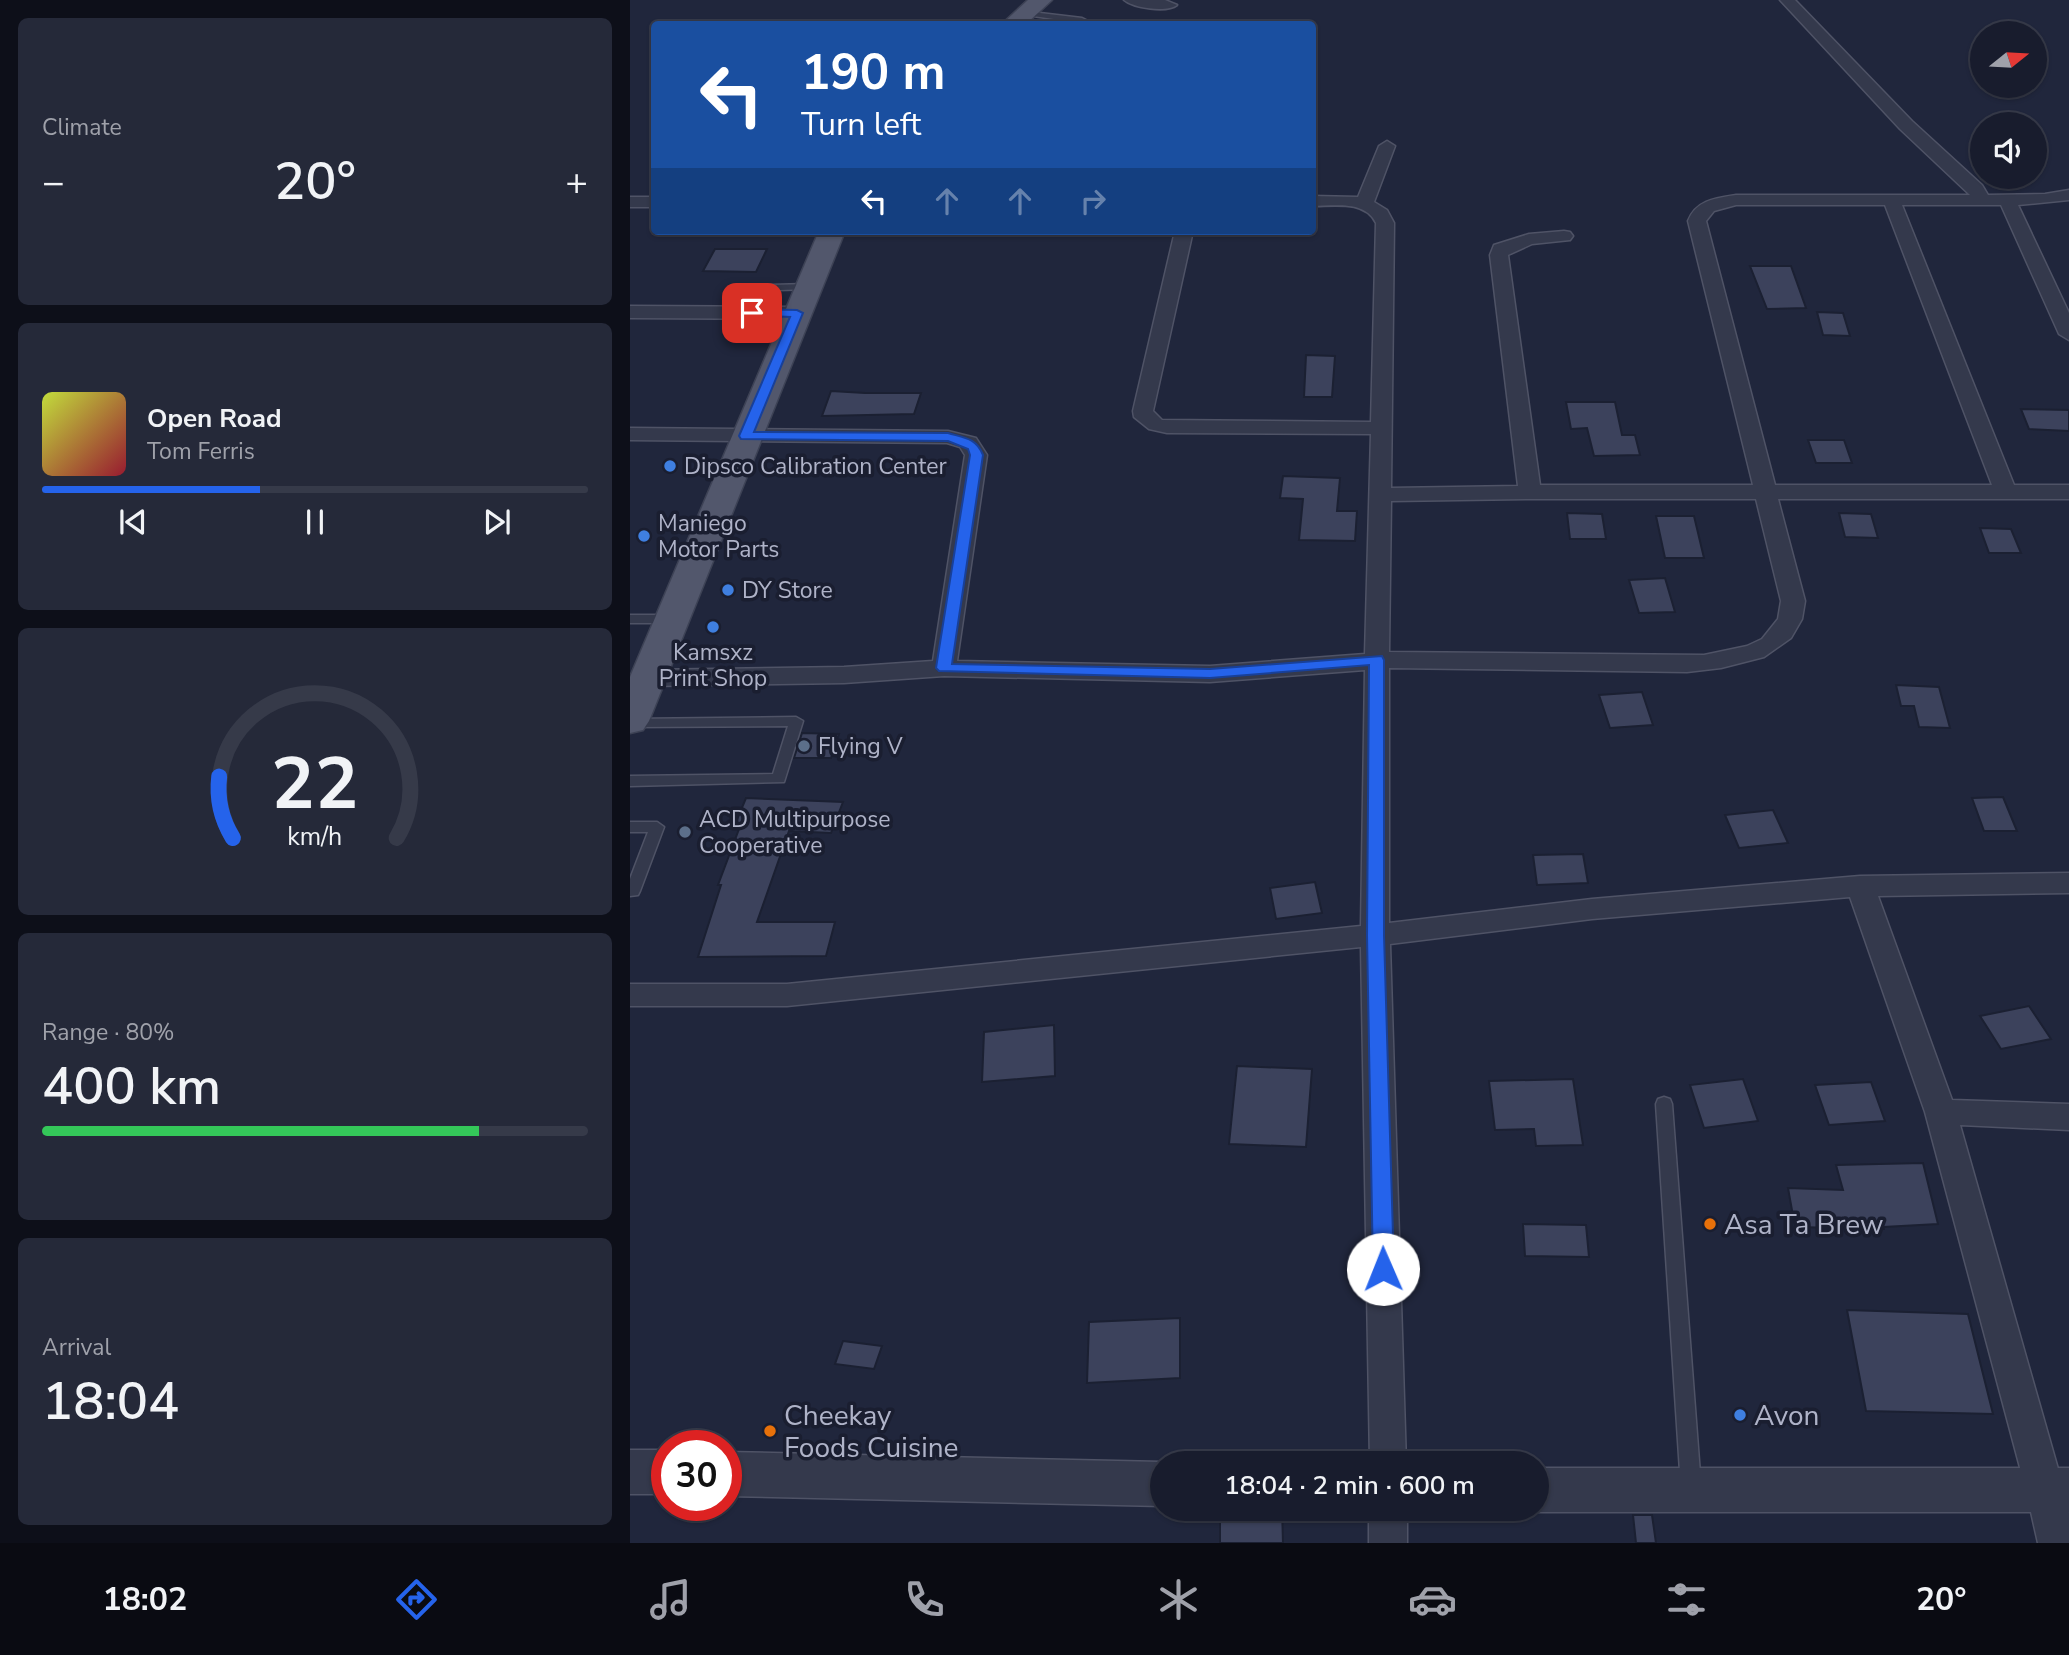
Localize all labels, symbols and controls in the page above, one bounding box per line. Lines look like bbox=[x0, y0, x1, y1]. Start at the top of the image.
north arrow bbox=[1970, 21, 2048, 98]
map controls bbox=[1970, 21, 2047, 189]
text: 190 m bbox=[801, 39, 945, 106]
icon: left bbox=[686, 49, 777, 140]
text: Turn left bbox=[801, 103, 921, 146]
text: Climate bbox=[42, 112, 122, 143]
button: sound bbox=[1970, 112, 2047, 189]
text: 20° bbox=[274, 146, 356, 217]
text: − bbox=[42, 157, 65, 208]
text: + bbox=[565, 157, 588, 208]
icon: left bbox=[855, 182, 893, 220]
icon: ahead bbox=[928, 182, 966, 220]
icon: ahead bbox=[1001, 182, 1039, 220]
icon: right bbox=[1074, 182, 1112, 220]
pin bbox=[722, 283, 782, 343]
icon: arrive bbox=[733, 294, 771, 332]
text: Open Road bbox=[147, 401, 282, 436]
text: Tom Ferris bbox=[147, 436, 255, 467]
place label: Dipsco Calibration Center bbox=[684, 451, 947, 482]
marker: Dipsco Calibration Center bbox=[662, 458, 678, 474]
icon: previous bbox=[114, 503, 152, 541]
icon: pause bbox=[296, 503, 334, 541]
icon: next bbox=[478, 503, 516, 541]
place label: Maniego Motor Parts bbox=[658, 508, 779, 565]
marker: Maniego Motor Parts bbox=[636, 528, 652, 544]
place label: DY Store bbox=[742, 575, 833, 606]
marker: DY Store bbox=[720, 582, 736, 598]
marker: Kamsxz Print Shop bbox=[705, 619, 721, 635]
place label: Kamsxz Print Shop bbox=[659, 637, 767, 694]
place label: Flying V bbox=[818, 731, 903, 762]
text: 22 bbox=[271, 734, 359, 834]
marker: Flying V bbox=[796, 738, 812, 754]
place label: ACD Multipurpose Cooperative bbox=[699, 804, 891, 861]
text: km/h bbox=[287, 819, 343, 853]
marker: ACD Multipurpose Cooperative bbox=[677, 824, 693, 840]
text: Range · 80% bbox=[42, 1017, 174, 1048]
text: 400 km bbox=[42, 1051, 221, 1122]
place label: Asa Ta Brew bbox=[1724, 1206, 1884, 1244]
marker: Asa Ta Brew bbox=[1702, 1216, 1718, 1232]
position arrow bbox=[1346, 1232, 1420, 1306]
text: Arrival bbox=[42, 1332, 111, 1363]
text: 18:04 bbox=[42, 1366, 179, 1437]
place label: Cheekay Foods Cuisine bbox=[784, 1397, 958, 1467]
place label: Avon bbox=[1754, 1397, 1819, 1435]
marker: Avon bbox=[1732, 1407, 1748, 1423]
marker: Cheekay Foods Cuisine bbox=[762, 1423, 778, 1439]
speed limit sign: 30 bbox=[651, 1430, 742, 1521]
text: 18:04 · 2 min · 600 m bbox=[1224, 1468, 1475, 1503]
icon: directions bbox=[392, 1575, 441, 1624]
icon: music bbox=[646, 1575, 695, 1624]
icon: phone bbox=[900, 1575, 949, 1624]
icon: climate bbox=[1154, 1575, 1203, 1624]
icon: car bbox=[1408, 1575, 1457, 1624]
icon: filters bbox=[1662, 1575, 1711, 1624]
text: 18:02 bbox=[102, 1578, 187, 1621]
text: 20° bbox=[1916, 1578, 1966, 1621]

